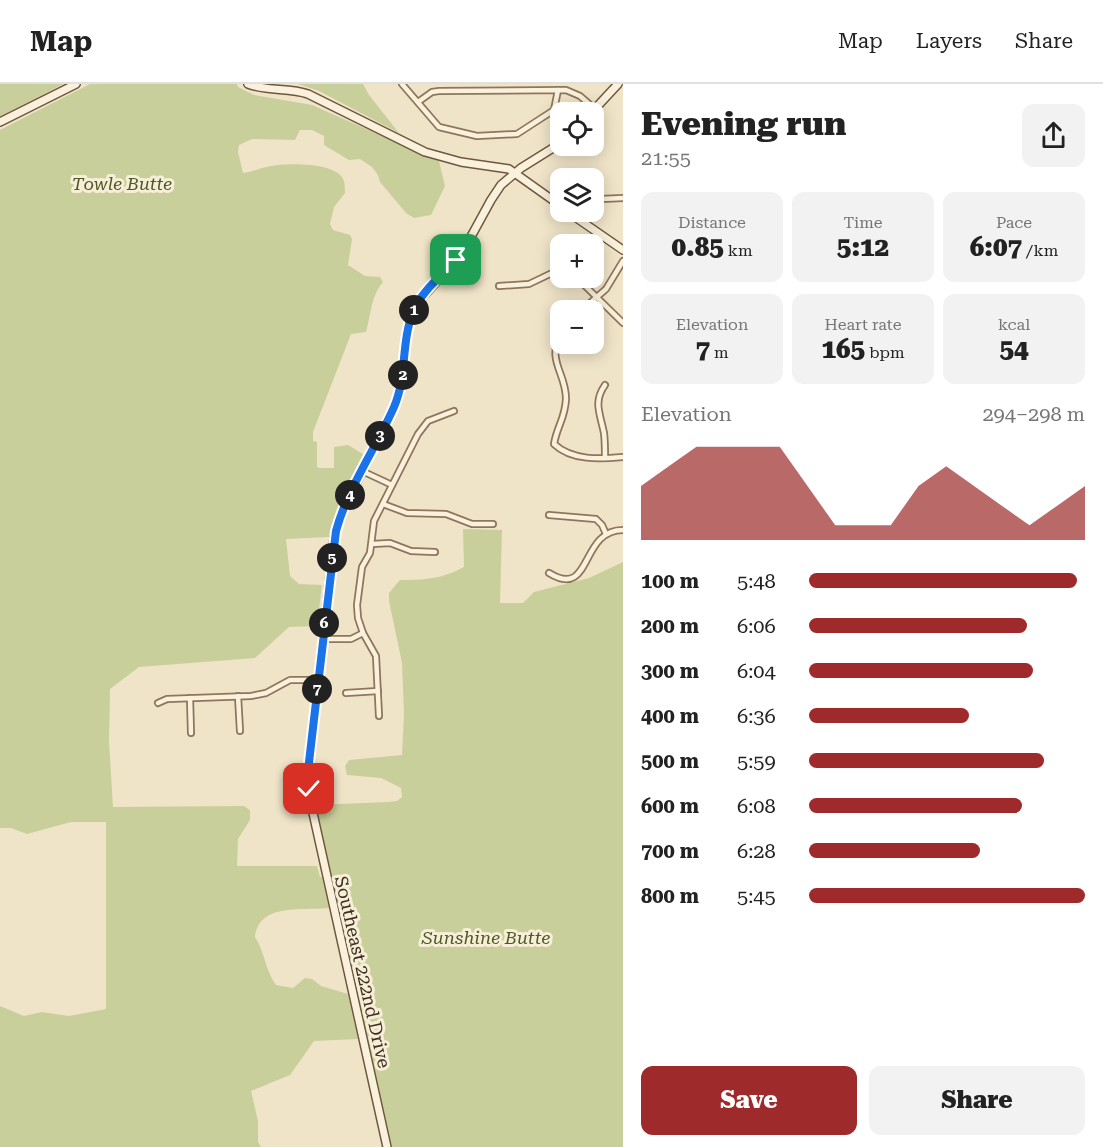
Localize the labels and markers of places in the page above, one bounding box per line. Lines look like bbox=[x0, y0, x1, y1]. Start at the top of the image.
pin bbox=[430, 234, 481, 285]
pin: 1 bbox=[399, 295, 429, 325]
pin: 2 bbox=[388, 360, 418, 390]
pin: 3 bbox=[365, 421, 395, 451]
pin: 4 bbox=[335, 480, 365, 510]
pin: 5 bbox=[317, 543, 347, 573]
pin: 6 bbox=[309, 608, 339, 638]
pin: 7 bbox=[302, 674, 332, 704]
pin bbox=[283, 763, 334, 814]

